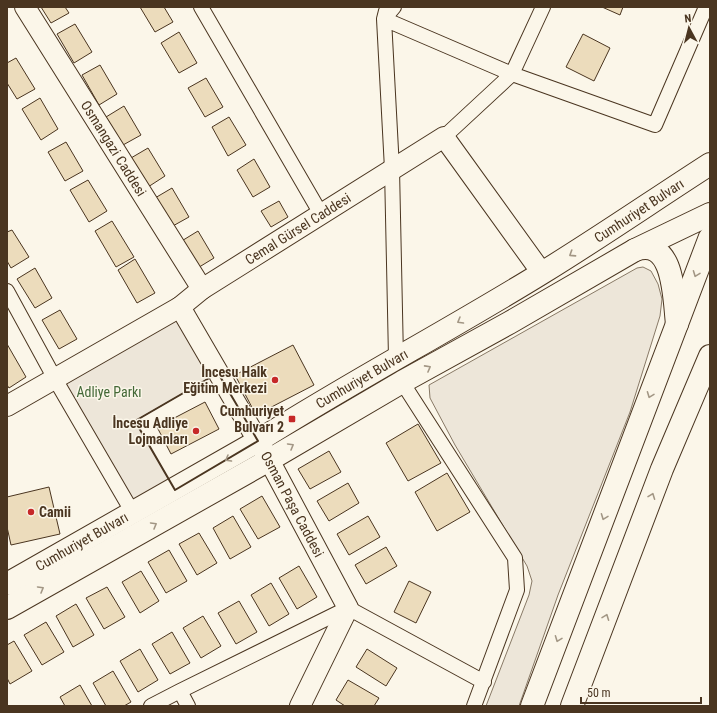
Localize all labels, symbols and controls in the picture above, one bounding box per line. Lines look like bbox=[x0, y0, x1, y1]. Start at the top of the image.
north arrow bbox=[669, 8, 709, 48]
text: N bbox=[684, 12, 692, 25]
street label: Osmangazi Caddesi bbox=[78, 98, 150, 199]
street label: Cumhuriyet Bulvarı bbox=[591, 175, 687, 246]
street label: Cemal Gürsel Caddesi bbox=[242, 190, 354, 268]
one-way arrow bbox=[569, 249, 576, 256]
one-way arrow bbox=[693, 270, 701, 277]
one-way arrow bbox=[457, 316, 464, 323]
street label: Cumhuriyet Bulvarı bbox=[313, 346, 411, 412]
place label: İncesu Halk Eğitim Merkezi bbox=[183, 364, 267, 396]
one-way arrow bbox=[424, 365, 431, 372]
marker: İncesu Halk Eğitim Merkezi bbox=[270, 375, 280, 385]
park label: Adliye Parkı bbox=[76, 384, 142, 400]
one-way arrow bbox=[646, 392, 655, 399]
place label: Cumhuriyet Bulvarı 2 bbox=[220, 403, 284, 435]
marker: Cumhuriyet Bulvarı 2 bbox=[287, 414, 297, 424]
place label: İncesu Adliye Lojmanları bbox=[113, 415, 188, 447]
marker: İncesu Adliye Lojmanları bbox=[191, 426, 201, 436]
one-way arrow bbox=[287, 444, 294, 451]
street label: Osman Paşa Caddesi bbox=[258, 448, 327, 560]
one-way arrow bbox=[225, 454, 232, 461]
one-way arrow bbox=[648, 492, 656, 499]
place label: Camii bbox=[39, 504, 71, 520]
marker: Camii bbox=[26, 507, 36, 517]
street label: Cumhuriyet Bulvarı bbox=[33, 509, 131, 574]
one-way arrow bbox=[600, 514, 608, 521]
one-way arrow bbox=[150, 522, 157, 529]
one-way arrow bbox=[37, 587, 44, 594]
one-way arrow bbox=[601, 614, 609, 621]
one-way arrow bbox=[554, 635, 562, 642]
scale bar bbox=[581, 679, 701, 705]
text: 50 m bbox=[587, 686, 611, 700]

